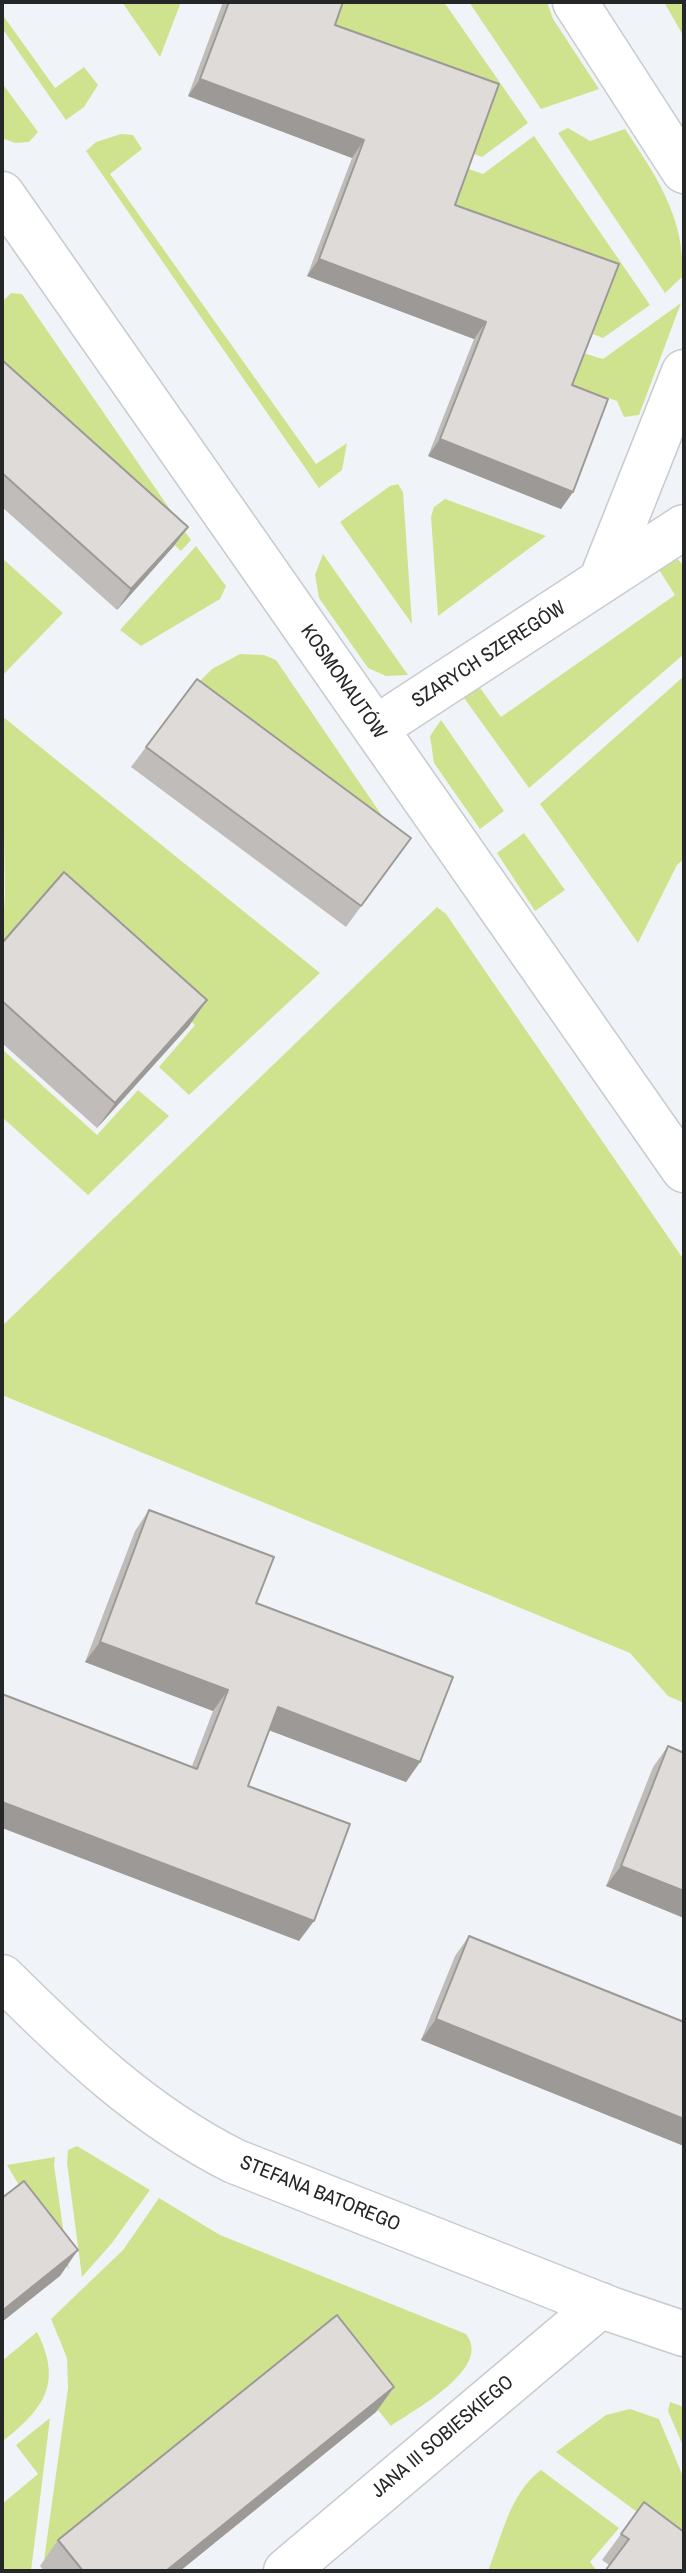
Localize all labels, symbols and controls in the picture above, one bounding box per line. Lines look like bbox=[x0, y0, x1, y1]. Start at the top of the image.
street label: SZARYCH SZEREGÓW bbox=[408, 596, 570, 714]
street label: KOSMONAUTÓW bbox=[295, 620, 391, 744]
street label: STEFANA BATOREGO bbox=[236, 2151, 404, 2237]
street label: JANA III SOBIESKIEGO bbox=[367, 2371, 519, 2503]

